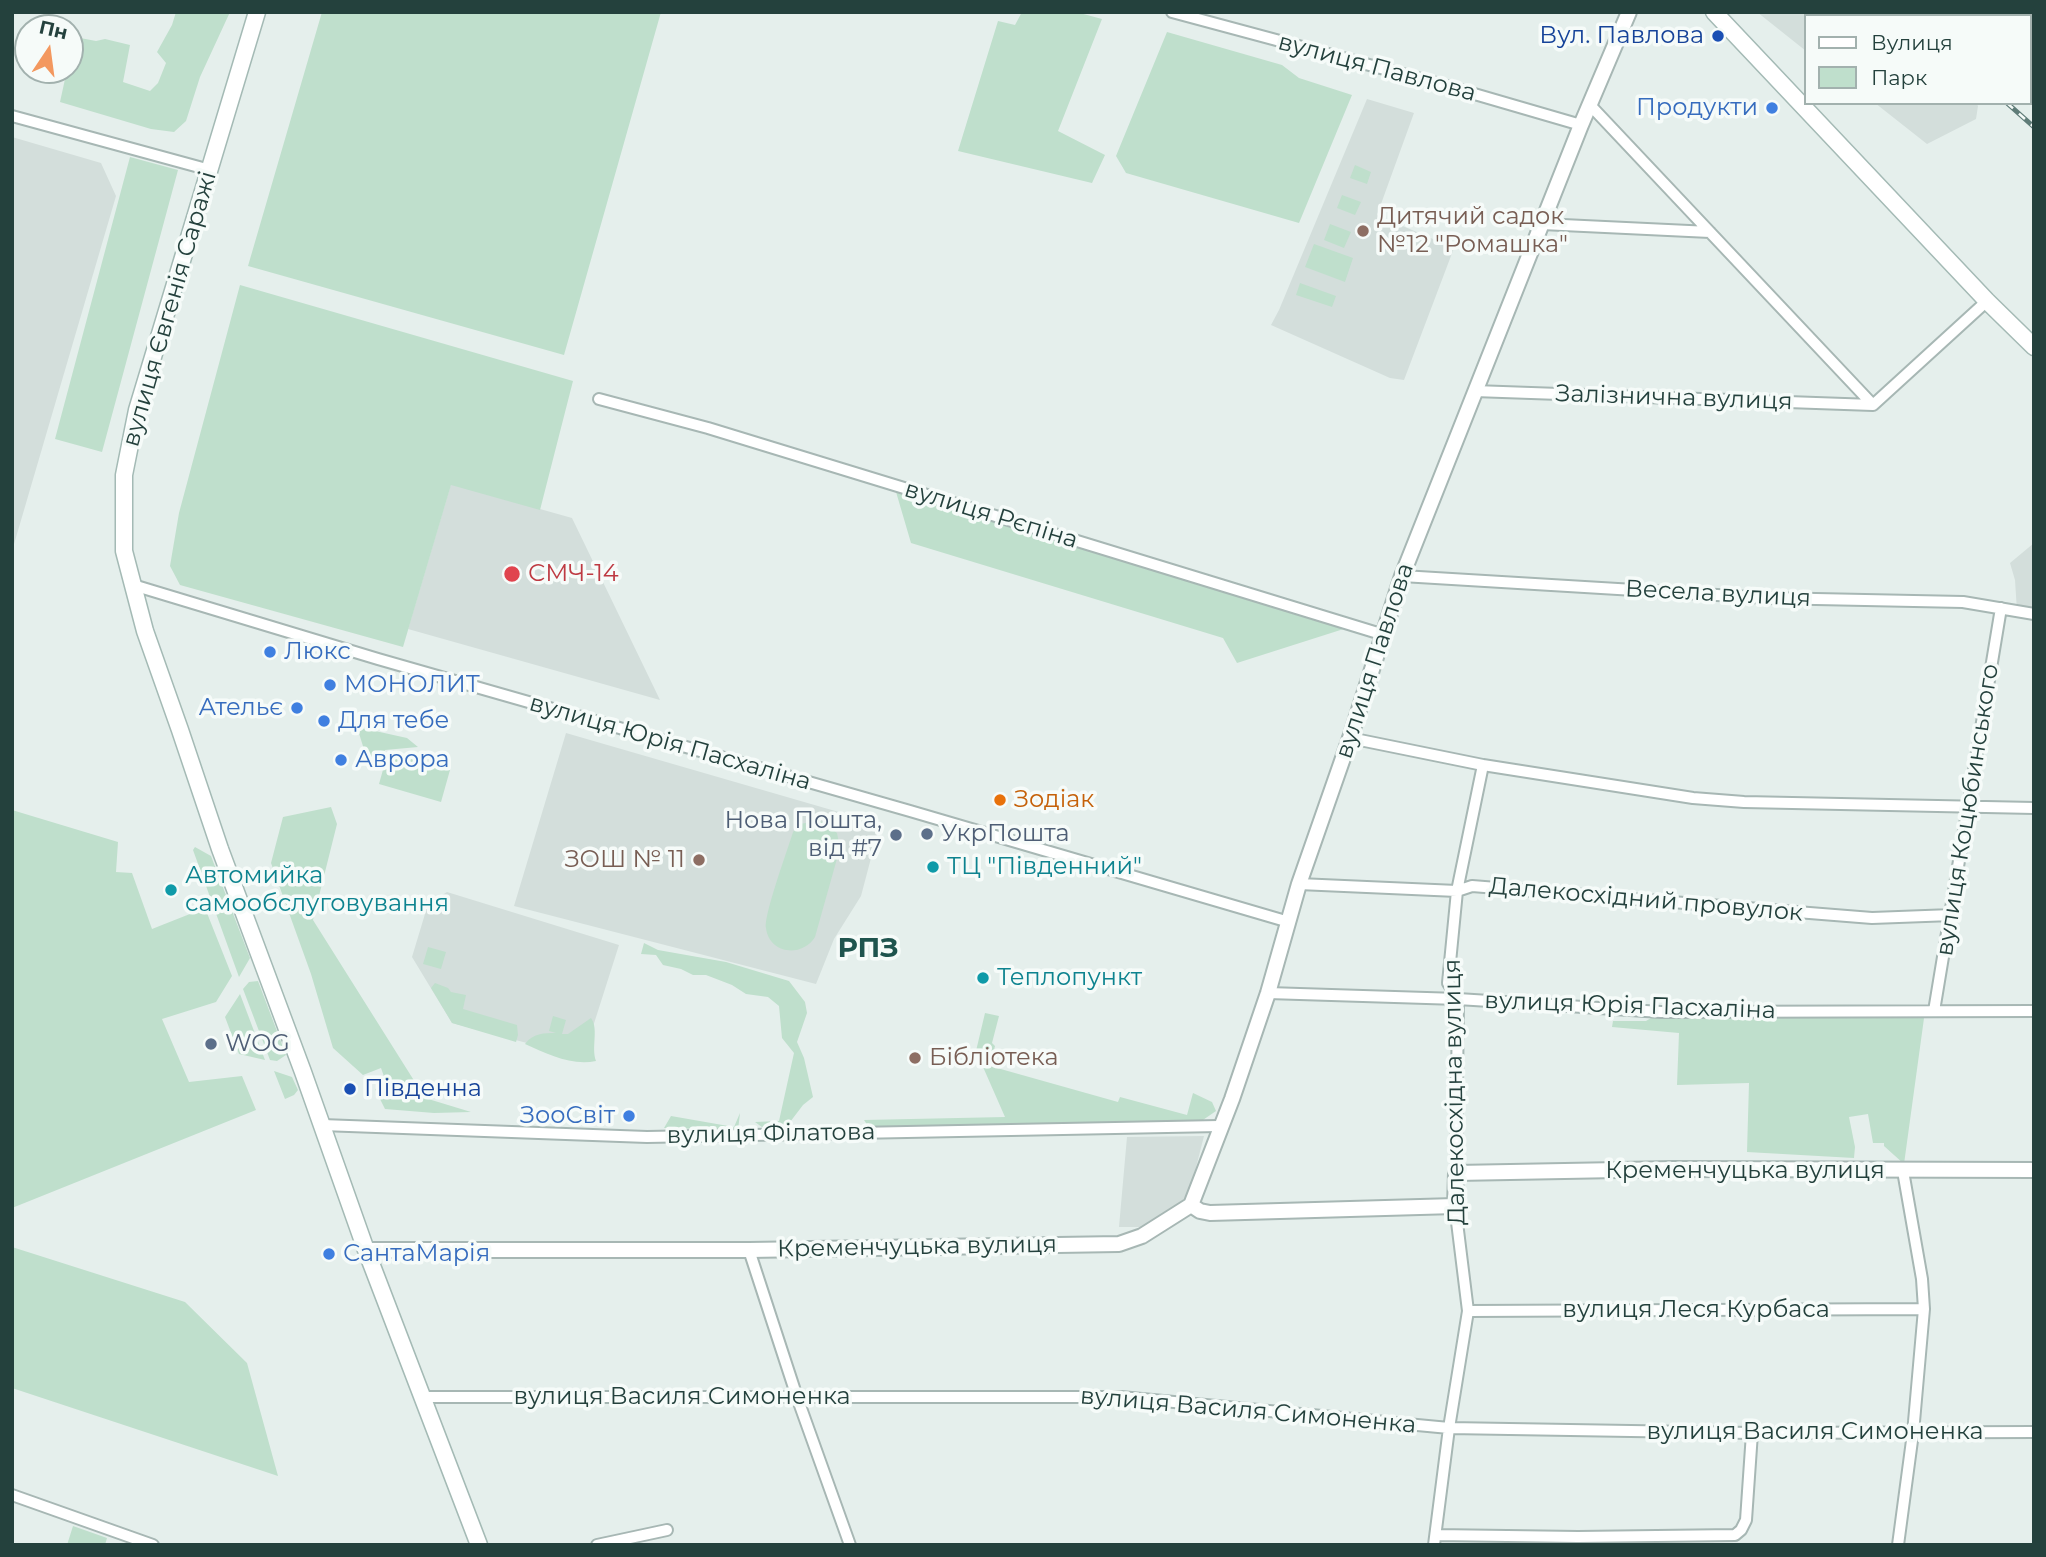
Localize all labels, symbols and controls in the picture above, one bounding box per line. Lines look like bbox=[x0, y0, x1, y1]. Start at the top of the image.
north arrow bbox=[14, 14, 84, 84]
legend bbox=[1804, 14, 2032, 105]
text: Пн bbox=[37, 16, 70, 44]
place label: Вул. Павлова bbox=[1539, 22, 1704, 50]
street label: вулиця Павлова bbox=[1275, 28, 1479, 108]
marker: Вул. Павлова bbox=[1710, 28, 1726, 44]
text: Вулиця bbox=[1871, 30, 1953, 55]
text: Парк bbox=[1871, 65, 1927, 90]
place label: Продукти bbox=[1636, 94, 1758, 122]
marker: Продукти bbox=[1764, 100, 1780, 116]
street label: вулиця Євгенія Саражі bbox=[117, 168, 223, 450]
place label: Дитячий садок №12 "Ромашка" bbox=[1377, 203, 1568, 259]
marker: Дитячий садок №12 "Ромашка" bbox=[1355, 223, 1371, 239]
street label: Залізнична вулиця bbox=[1555, 379, 1793, 417]
street label: вулиця Рєпіна bbox=[901, 475, 1081, 555]
place label: СМЧ-14 bbox=[528, 560, 619, 588]
street label: вулиця Павлова bbox=[1330, 560, 1420, 762]
marker: СМЧ-14 bbox=[502, 564, 522, 584]
street label: Весела вулиця bbox=[1624, 575, 1812, 613]
place label: Люкс bbox=[284, 638, 351, 666]
marker: Люкс bbox=[262, 644, 278, 660]
street label: вулиця Коцюбинського bbox=[1931, 662, 2005, 958]
place label: МОНОЛИТ bbox=[344, 671, 480, 699]
marker: МОНОЛИТ bbox=[322, 677, 338, 693]
street label: вулиця Юрія Пасхаліна bbox=[526, 689, 814, 797]
place label: Ательє bbox=[198, 694, 283, 722]
marker: Ательє bbox=[289, 700, 305, 716]
place label: Для тебе bbox=[338, 707, 449, 735]
marker: Для тебе bbox=[316, 713, 332, 729]
place label: Аврора bbox=[355, 746, 450, 774]
marker: Аврора bbox=[333, 752, 349, 768]
place label: Зодіак bbox=[1014, 786, 1094, 814]
marker: Зодіак bbox=[992, 792, 1008, 808]
place label: Нова Пошта, від #7 bbox=[724, 807, 882, 863]
place label: УкрПошта bbox=[941, 820, 1070, 848]
marker: УкрПошта bbox=[919, 826, 935, 842]
marker: Нова Пошта, від #7 bbox=[888, 827, 904, 843]
place label: ЗОШ № 11 bbox=[565, 846, 685, 874]
marker: ЗОШ № 11 bbox=[691, 852, 707, 868]
place label: ТЦ "Південний" bbox=[947, 853, 1142, 881]
marker: ТЦ "Південний" bbox=[925, 859, 941, 875]
place label: Автомийка самообслуговування bbox=[185, 862, 449, 918]
street label: Далекосхідний провулок bbox=[1488, 872, 1804, 928]
marker: Автомийка самообслуговування bbox=[163, 882, 179, 898]
district label: РПЗ bbox=[838, 932, 898, 966]
street label: Далекосхідна вулиця bbox=[1438, 959, 1472, 1225]
place label: Теплопункт bbox=[997, 964, 1142, 992]
marker: Теплопункт bbox=[975, 970, 991, 986]
street label: вулиця Юрія Пасхаліна bbox=[1484, 987, 1776, 1025]
place label: WOG bbox=[225, 1030, 290, 1058]
marker: WOG bbox=[203, 1036, 219, 1052]
place label: Бібліотека bbox=[929, 1044, 1059, 1072]
marker: Бібліотека bbox=[907, 1050, 923, 1066]
place label: Південна bbox=[364, 1075, 482, 1103]
marker: Південна bbox=[342, 1081, 358, 1097]
place label: ЗооСвiт bbox=[520, 1102, 615, 1130]
marker: ЗооСвiт bbox=[621, 1108, 637, 1124]
street label: вулиця Філатова bbox=[666, 1118, 876, 1150]
street label: Кременчуцька вулиця bbox=[1605, 1157, 1885, 1185]
street label: Кременчуцька вулиця bbox=[777, 1230, 1057, 1264]
place label: СантаМарія bbox=[343, 1240, 490, 1268]
marker: СантаМарія bbox=[321, 1246, 337, 1262]
street label: вулиця Леся Курбаса bbox=[1562, 1296, 1830, 1324]
street label: вулиця Василя Симоненка bbox=[1079, 1382, 1417, 1440]
street label: вулиця Василя Симоненка bbox=[513, 1383, 851, 1411]
street label: вулиця Василя Симоненка bbox=[1646, 1418, 1984, 1446]

